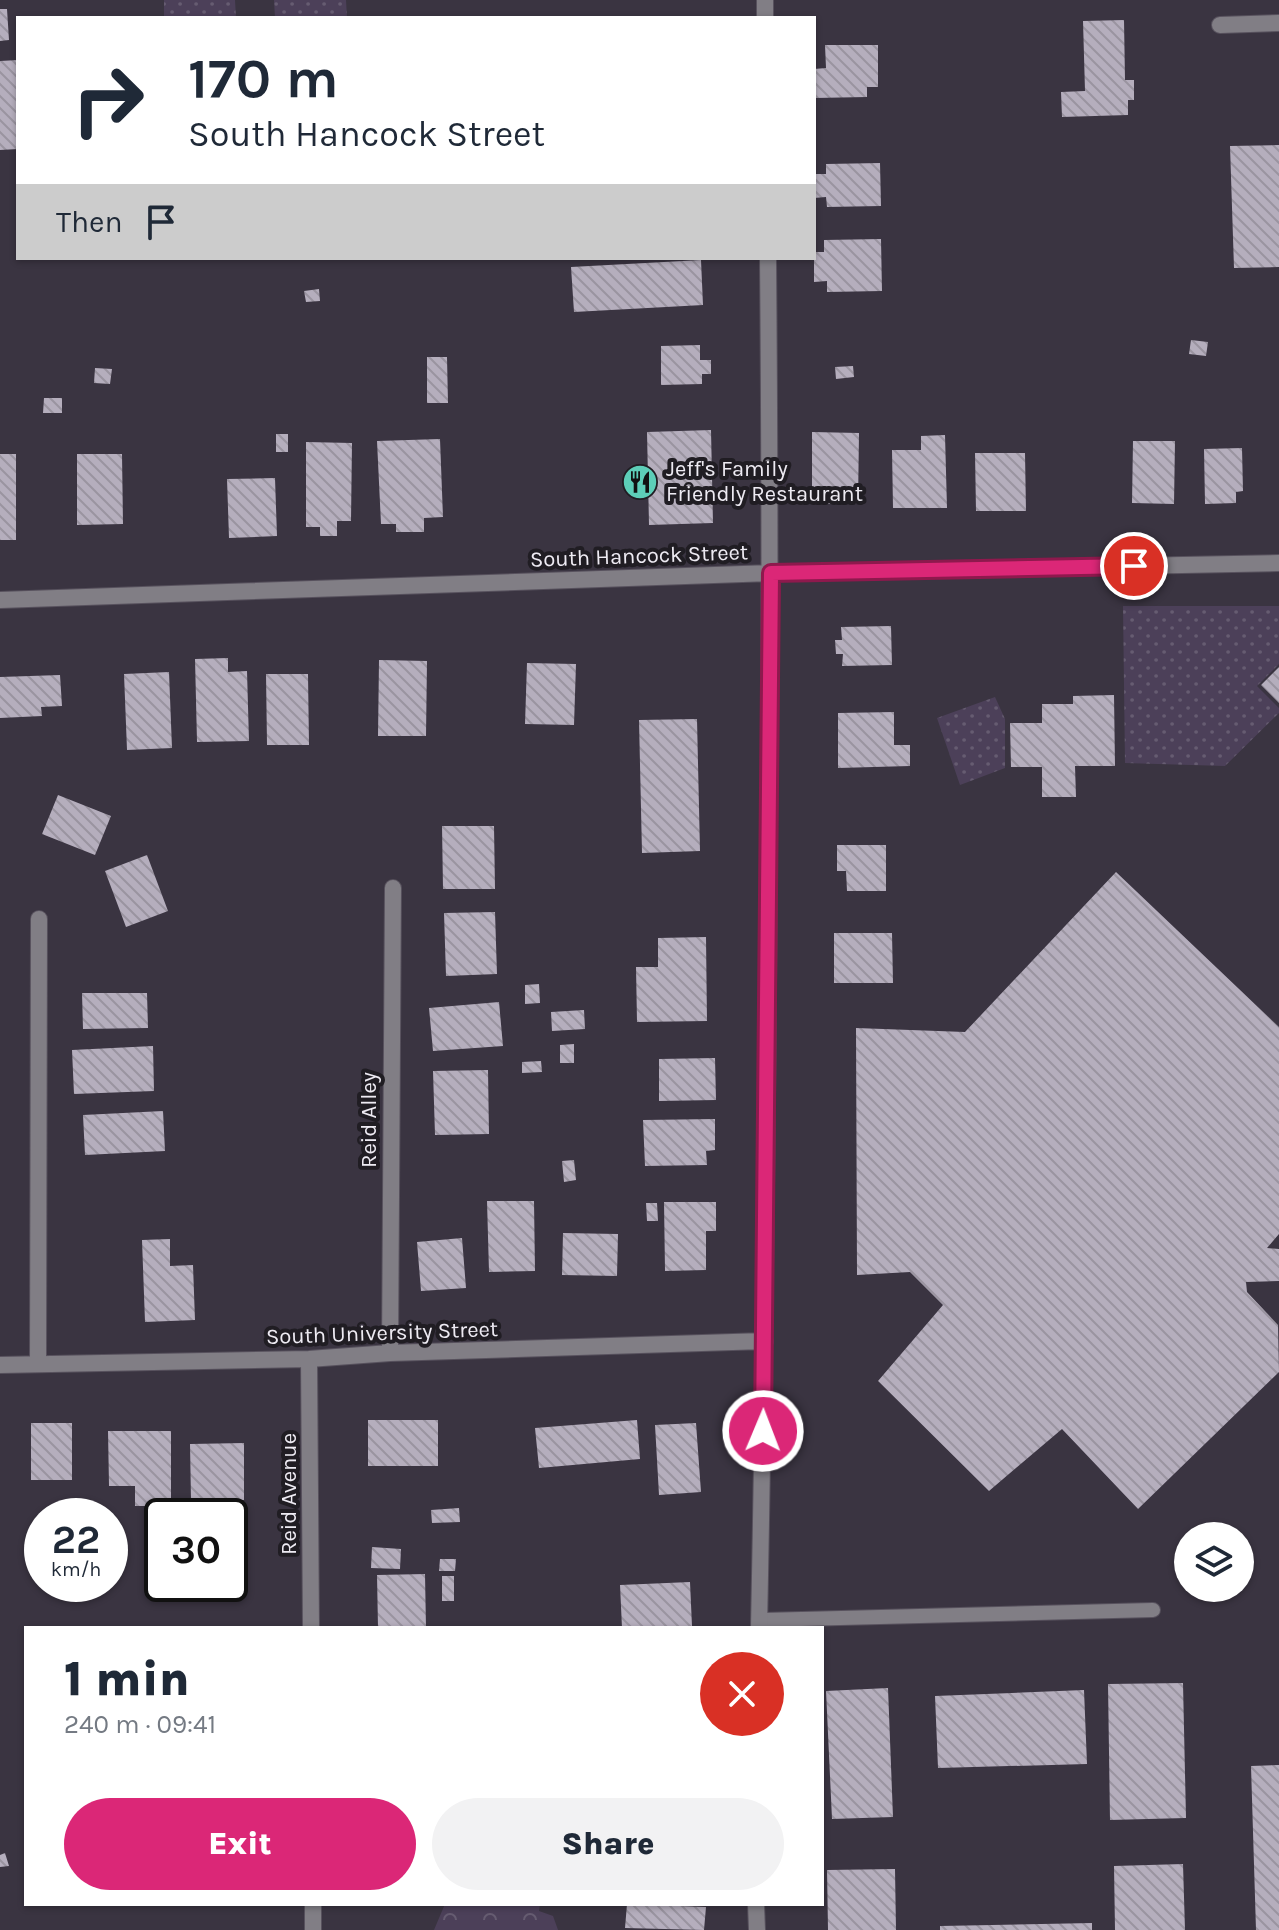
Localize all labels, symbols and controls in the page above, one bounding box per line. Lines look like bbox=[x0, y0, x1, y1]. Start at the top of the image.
text: 170 m bbox=[188, 46, 339, 111]
icon: right bbox=[56, 48, 160, 152]
text: South Hancock Street bbox=[188, 113, 545, 155]
icon: arrive bbox=[139, 200, 183, 244]
text: Then bbox=[56, 204, 123, 240]
place label: Jeff's Family Friendly Restaurant bbox=[666, 456, 863, 507]
restaurant icon: Jeff's Family Friendly Restaurant bbox=[621, 463, 659, 501]
pin bbox=[1100, 532, 1168, 600]
street label: South Hancock Street bbox=[529, 539, 749, 573]
icon: arrive bbox=[1112, 544, 1156, 588]
street label: Reid Alley bbox=[356, 1072, 382, 1168]
street label: South University Street bbox=[266, 1316, 498, 1350]
position arrow bbox=[721, 1389, 805, 1473]
street label: Reid Avenue bbox=[276, 1433, 302, 1555]
speed limit sign: 30 bbox=[144, 1498, 248, 1602]
text: 22 bbox=[52, 1516, 100, 1563]
map controls bbox=[1174, 1522, 1254, 1602]
button: layers bbox=[1174, 1522, 1254, 1602]
text: km/h bbox=[51, 1558, 101, 1581]
text: 1 min bbox=[64, 1651, 190, 1707]
button: close bbox=[700, 1652, 784, 1736]
text: 240 m · 09:41 bbox=[64, 1709, 216, 1740]
button: Exit bbox=[64, 1798, 416, 1890]
button: Share bbox=[432, 1798, 784, 1890]

